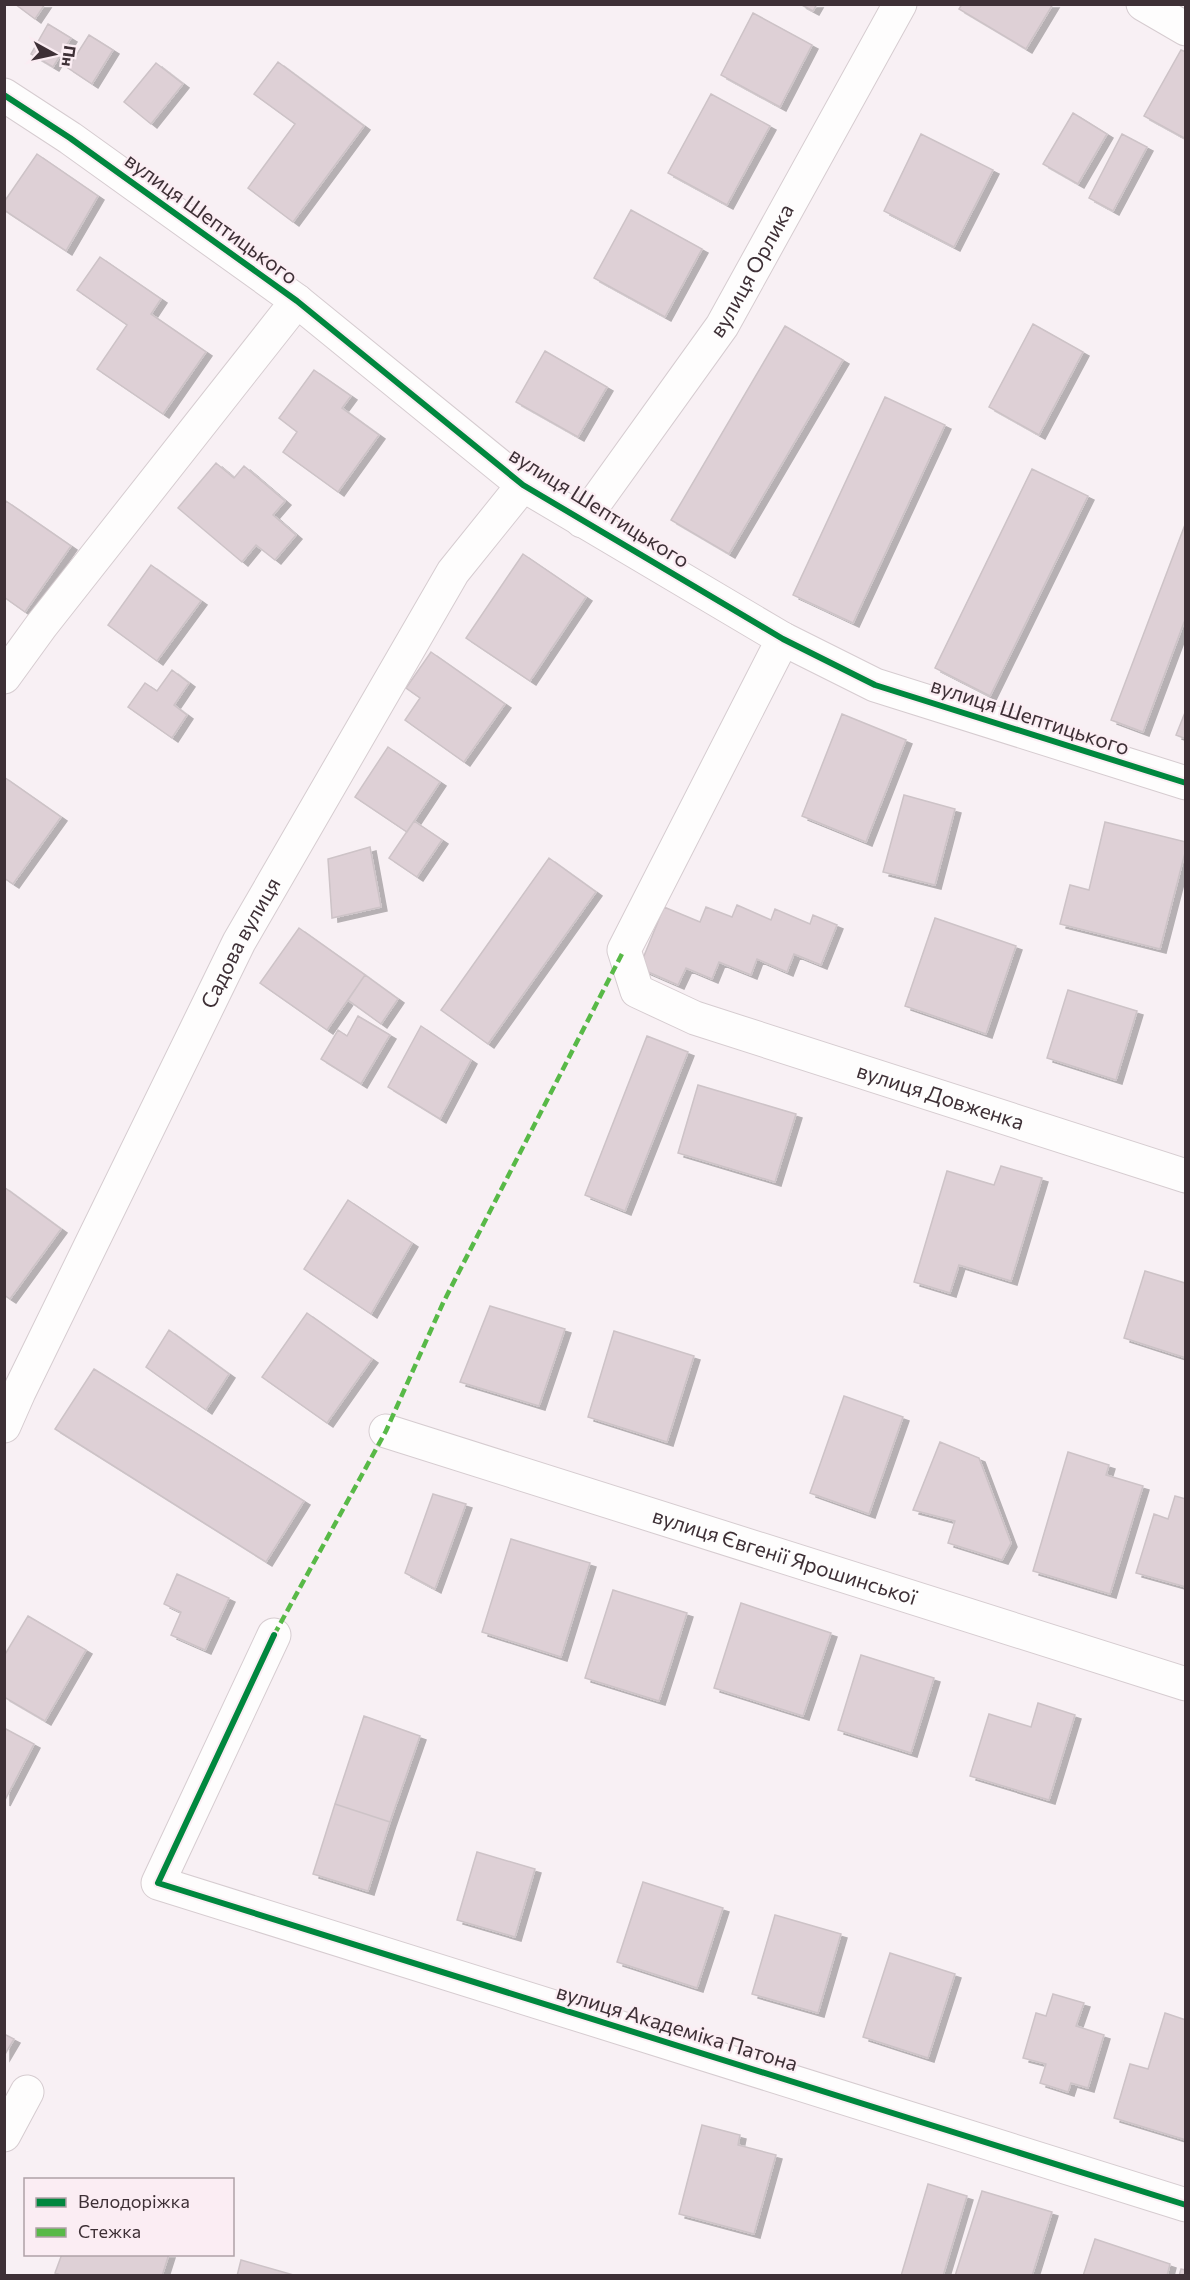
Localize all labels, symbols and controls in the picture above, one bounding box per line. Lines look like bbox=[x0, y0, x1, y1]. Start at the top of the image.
north arrow bbox=[24, 24, 84, 84]
text: Пн bbox=[58, 44, 80, 68]
street label: вулиця Шептицького bbox=[121, 147, 303, 289]
street label: вулиця Орлика bbox=[704, 199, 798, 342]
street label: вулиця Шептицького bbox=[505, 441, 694, 572]
street label: вулиця Шептицького bbox=[928, 672, 1133, 760]
street label: Садова вулиця bbox=[195, 872, 285, 1012]
street label: вулиця Довженка bbox=[854, 1057, 1028, 1134]
street label: вулиця Євгенії Ярошинської bbox=[650, 1502, 921, 1609]
street label: вулиця Академіка Патона bbox=[554, 1978, 801, 2075]
legend bbox=[24, 2178, 234, 2256]
text: Велодоріжка bbox=[78, 2190, 190, 2212]
text: Стежка bbox=[78, 2220, 141, 2242]

